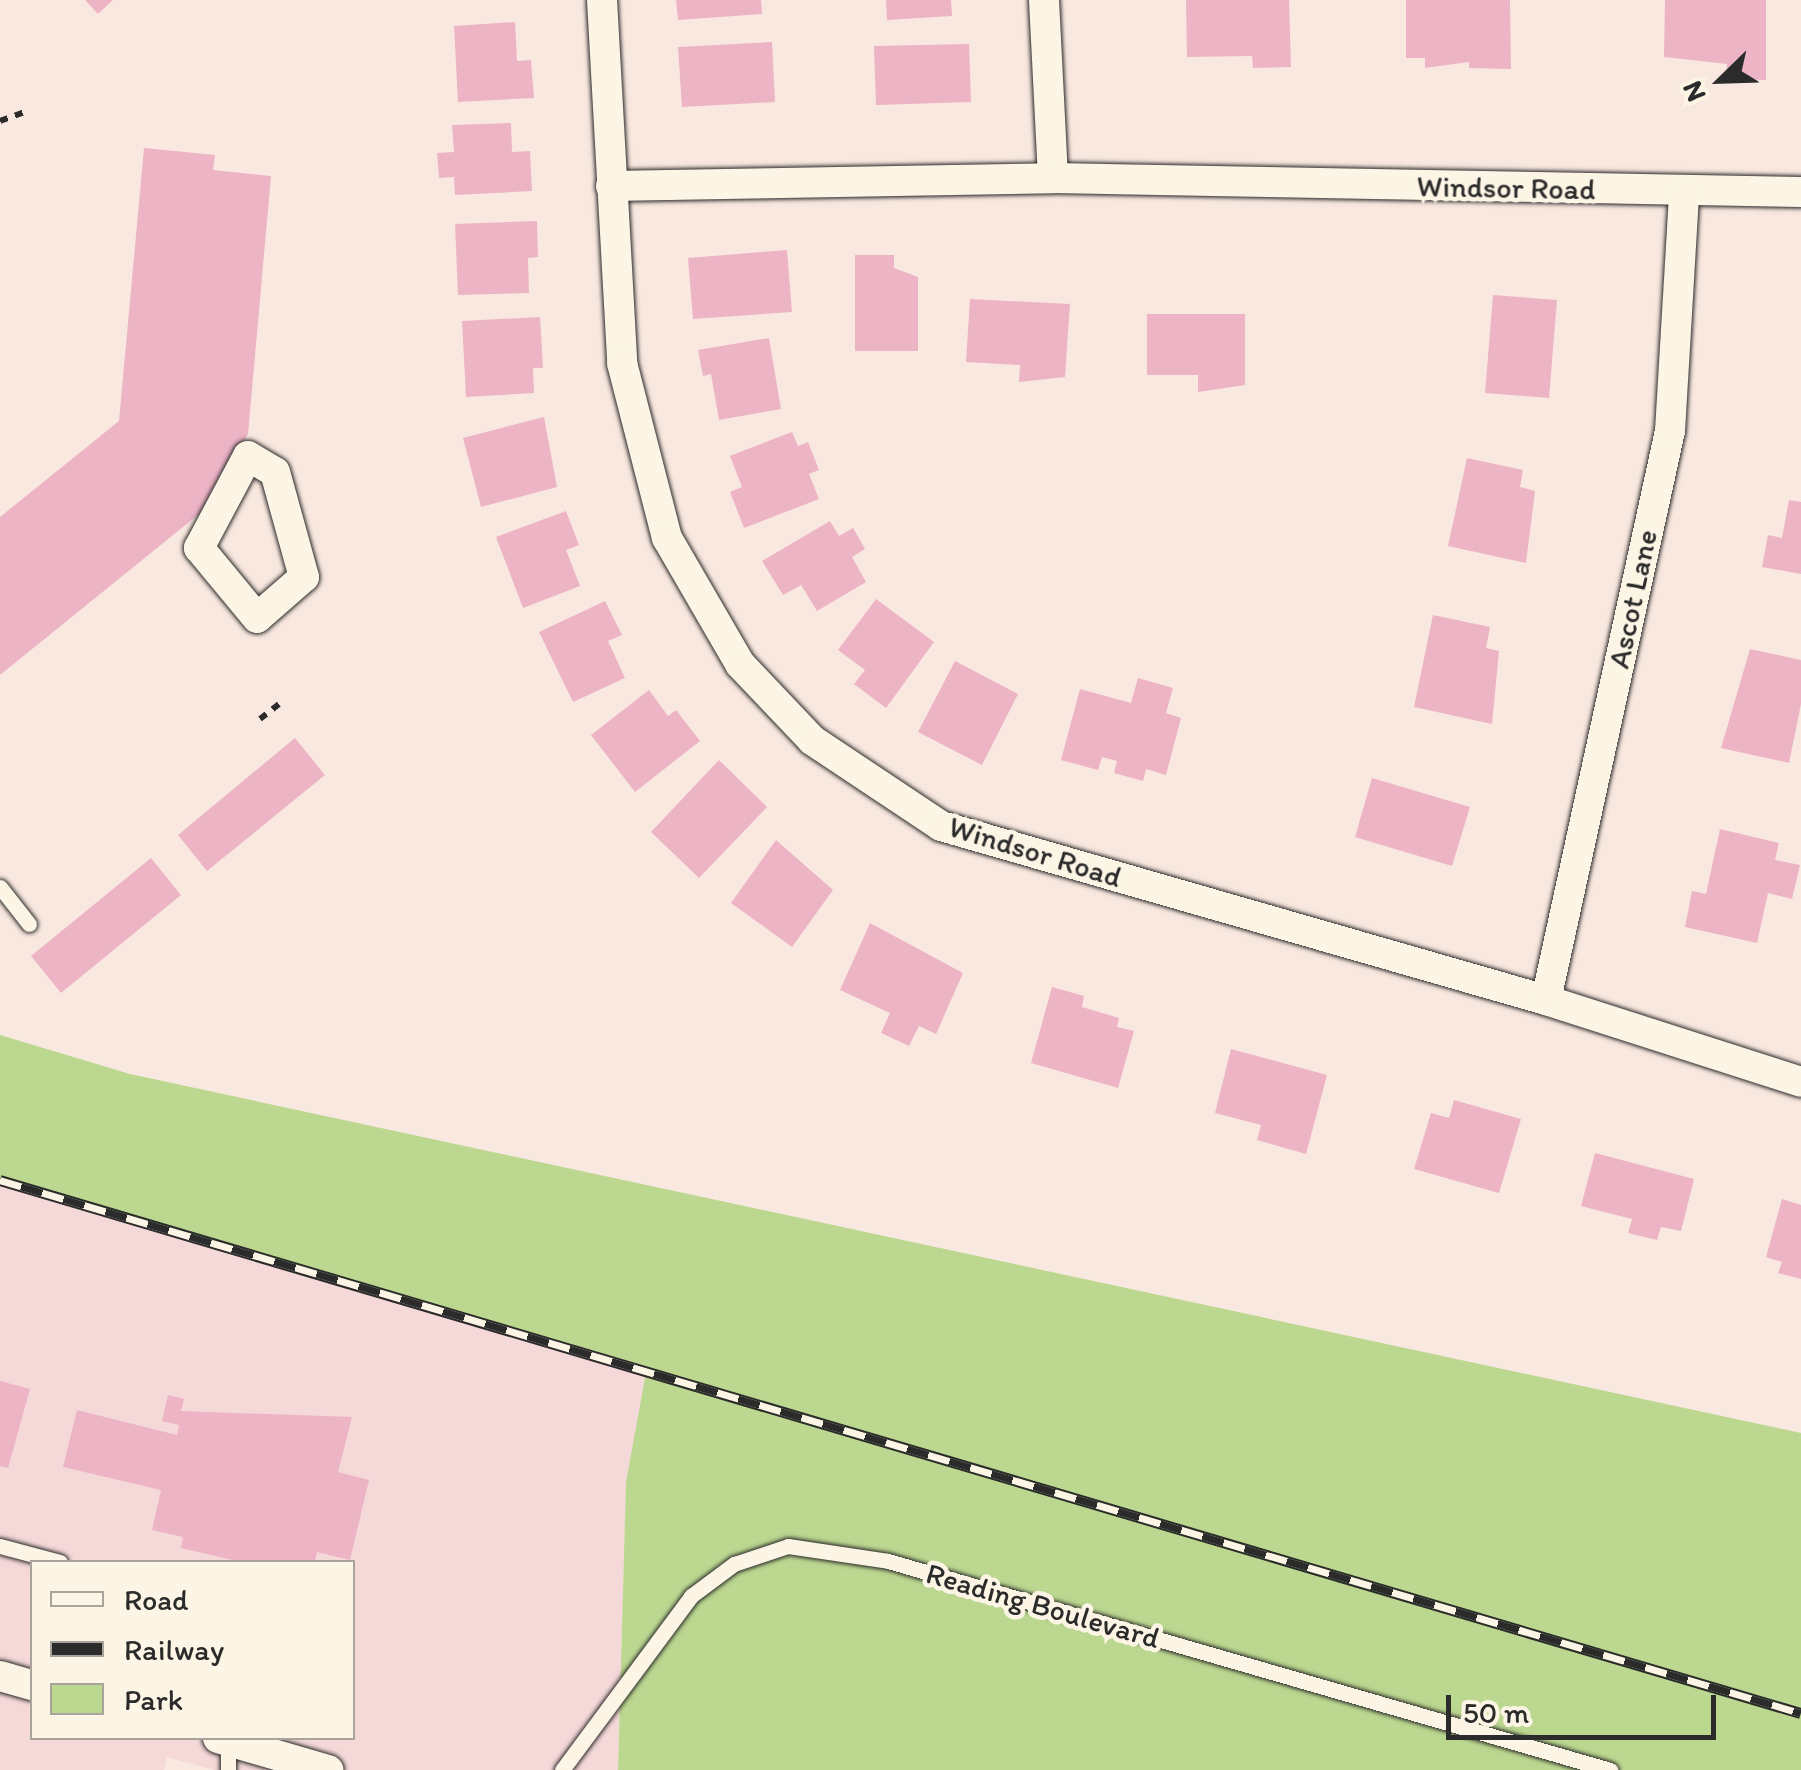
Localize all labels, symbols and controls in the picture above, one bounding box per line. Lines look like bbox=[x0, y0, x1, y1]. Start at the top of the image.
north arrow bbox=[1671, 30, 1771, 130]
text: N bbox=[1674, 76, 1713, 107]
street label: Windsor Road bbox=[1417, 168, 1595, 208]
street label: Ascot Lane bbox=[1601, 526, 1665, 672]
street label: Windsor Road bbox=[944, 809, 1126, 895]
street label: Reading Boulevard bbox=[922, 1555, 1164, 1657]
legend bbox=[30, 1560, 355, 1740]
text: Road bbox=[124, 1581, 189, 1618]
text: Railway bbox=[124, 1631, 224, 1668]
scale bar bbox=[1451, 1675, 1721, 1737]
text: Park bbox=[124, 1681, 183, 1718]
text: 50 m bbox=[1463, 1694, 1529, 1731]

